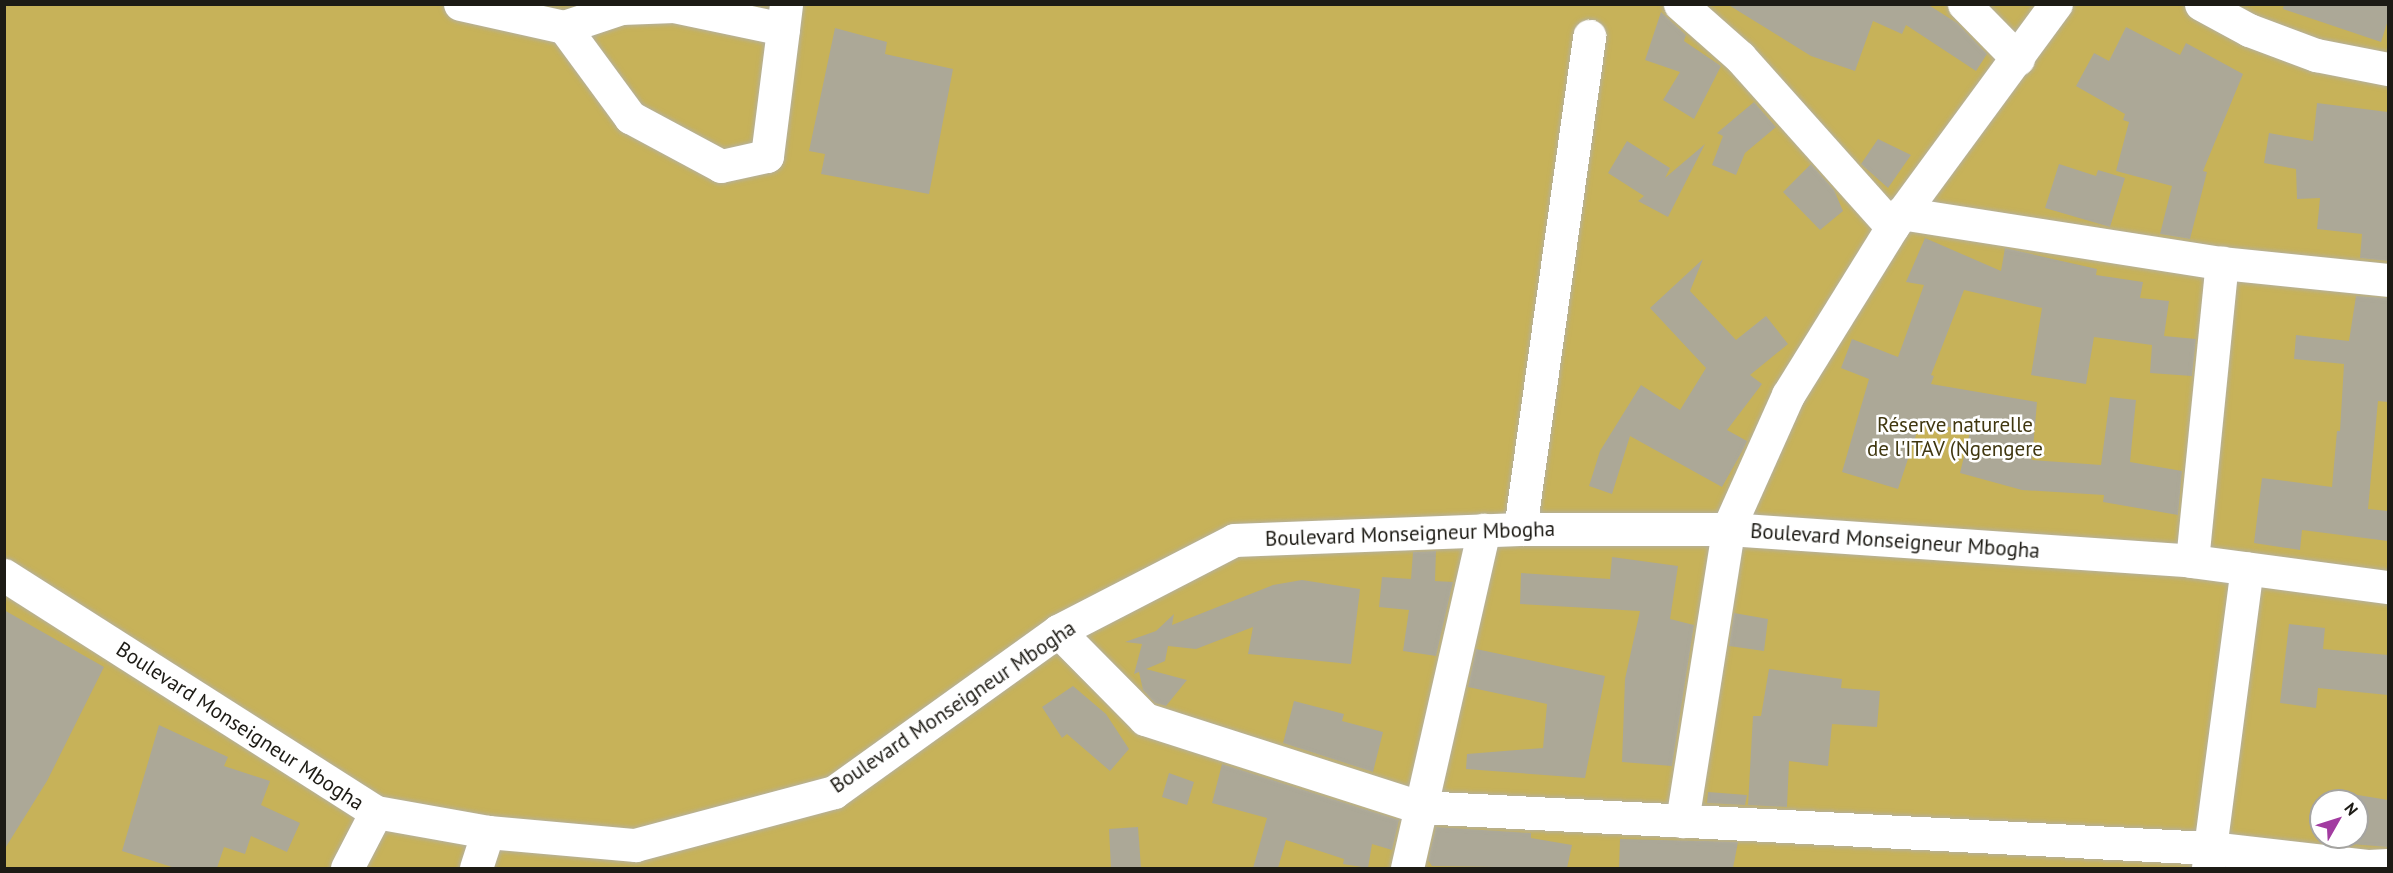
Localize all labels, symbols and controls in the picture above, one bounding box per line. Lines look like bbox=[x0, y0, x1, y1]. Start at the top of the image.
park label: Réserve naturelle de l'ITAV (Ngengere bbox=[1867, 412, 2043, 462]
street label: Boulevard Monseigneur Mbogha bbox=[1265, 516, 1555, 552]
street label: Boulevard Monseigneur Mbogha bbox=[1749, 518, 2041, 564]
street label: Boulevard Monseigneur Mbogha bbox=[826, 615, 1080, 799]
street label: Boulevard Monseigneur Mbogha bbox=[111, 636, 369, 816]
north arrow bbox=[2309, 789, 2369, 849]
text: N bbox=[2340, 799, 2363, 819]

